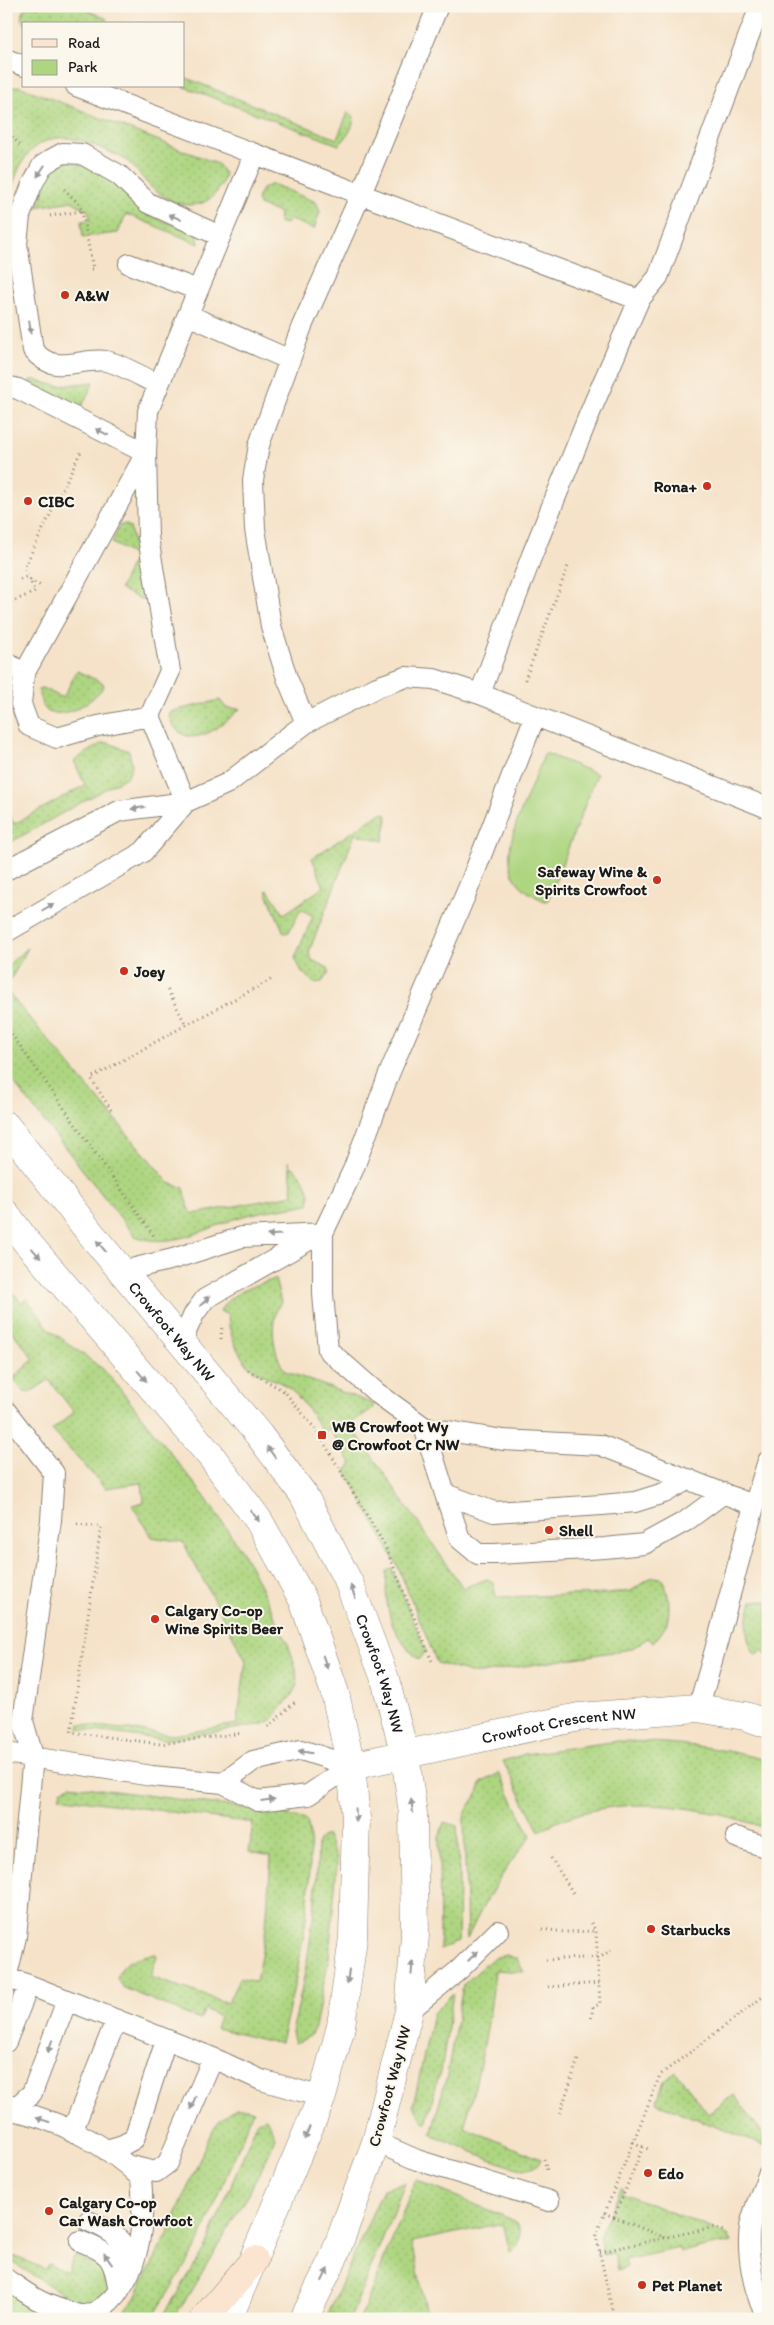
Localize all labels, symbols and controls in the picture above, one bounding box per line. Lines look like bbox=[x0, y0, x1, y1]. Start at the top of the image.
legend bbox=[22, 22, 185, 88]
text: Road bbox=[68, 34, 101, 52]
text: Park bbox=[68, 58, 98, 76]
one-way arrow bbox=[36, 164, 45, 178]
one-way arrow bbox=[168, 213, 182, 221]
place label: A&W bbox=[74, 286, 110, 305]
marker: A&W bbox=[59, 289, 71, 301]
one-way arrow bbox=[26, 320, 34, 336]
one-way arrow bbox=[95, 428, 110, 436]
place label: Rona+ bbox=[654, 477, 697, 496]
marker: Rona+ bbox=[701, 480, 713, 492]
place label: CIBC bbox=[38, 492, 75, 511]
marker: CIBC bbox=[22, 495, 34, 507]
one-way arrow bbox=[129, 805, 145, 813]
place label: Safeway Wine & Spirits Crowfoot bbox=[535, 862, 648, 900]
marker: Safeway Wine & Spirits Crowfoot bbox=[651, 874, 663, 886]
one-way arrow bbox=[42, 903, 55, 912]
place label: Joey bbox=[133, 962, 165, 982]
marker: Joey bbox=[118, 965, 130, 977]
one-way arrow bbox=[266, 1232, 282, 1240]
one-way arrow bbox=[95, 1239, 106, 1252]
one-way arrow bbox=[30, 1246, 42, 1258]
street label: Crowfoot Way NW bbox=[124, 1278, 219, 1386]
one-way arrow bbox=[199, 1295, 211, 1307]
one-way arrow bbox=[136, 1370, 147, 1383]
place label: WB Crowfoot Wy @ Crowfoot Cr NW bbox=[332, 1417, 460, 1454]
marker: WB Crowfoot Wy @ Crowfoot Cr NW bbox=[316, 1429, 328, 1441]
one-way arrow bbox=[266, 1445, 276, 1459]
one-way arrow bbox=[250, 1509, 260, 1523]
place label: Shell bbox=[559, 1521, 594, 1540]
marker: Shell bbox=[543, 1524, 555, 1536]
one-way arrow bbox=[348, 1585, 356, 1599]
place label: Calgary Co-op Wine Spirits Beer bbox=[165, 1601, 284, 1639]
street label: Crowfoot Way NW bbox=[351, 1611, 408, 1736]
marker: Calgary Co-op Wine Spirits Beer bbox=[149, 1613, 161, 1625]
one-way arrow bbox=[322, 1654, 329, 1669]
street label: Crowfoot Crescent NW bbox=[480, 1704, 637, 1748]
one-way arrow bbox=[296, 1748, 312, 1756]
one-way arrow bbox=[260, 1796, 276, 1804]
one-way arrow bbox=[408, 1798, 416, 1814]
one-way arrow bbox=[352, 1807, 360, 1823]
place label: Starbucks bbox=[661, 1920, 730, 1939]
marker: Starbucks bbox=[645, 1923, 657, 1935]
one-way arrow bbox=[466, 1950, 478, 1962]
one-way arrow bbox=[409, 1960, 417, 1976]
one-way arrow bbox=[343, 1969, 351, 1985]
street label: Crowfoot Way NW bbox=[364, 2023, 415, 2149]
one-way arrow bbox=[46, 2039, 54, 2054]
one-way arrow bbox=[189, 2096, 197, 2110]
one-way arrow bbox=[36, 2115, 51, 2123]
one-way arrow bbox=[303, 2126, 311, 2141]
place label: Edo bbox=[658, 2164, 684, 2183]
marker: Edo bbox=[642, 2167, 654, 2179]
place label: Calgary Co-op Car Wash Crowfoot bbox=[59, 2193, 192, 2230]
marker: Calgary Co-op Car Wash Crowfoot bbox=[43, 2205, 55, 2217]
one-way arrow bbox=[104, 2252, 113, 2266]
one-way arrow bbox=[322, 2268, 330, 2282]
place label: Pet Planet bbox=[652, 2276, 722, 2295]
marker: Pet Planet bbox=[636, 2279, 648, 2291]

